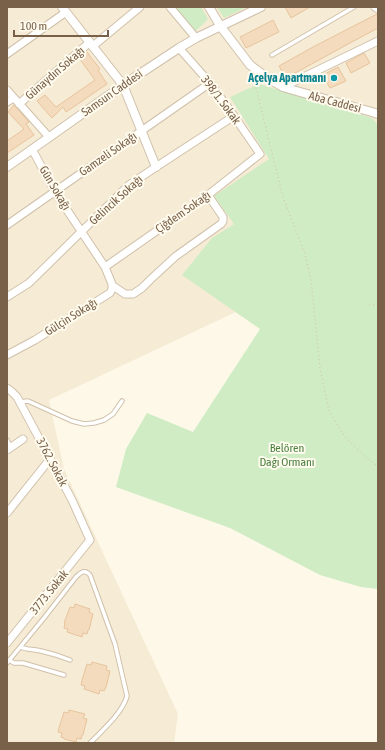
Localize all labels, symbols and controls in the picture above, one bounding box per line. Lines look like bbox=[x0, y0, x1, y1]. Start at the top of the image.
scale bar bbox=[14, 12, 108, 38]
text: 100 m bbox=[20, 19, 47, 33]
street label: Günaydın Sokağı bbox=[23, 44, 87, 102]
street label: Samsun Caddesi bbox=[79, 67, 145, 119]
place label: Açelya Apartmanı bbox=[247, 71, 326, 85]
street label: 398/1. Sokak bbox=[198, 73, 244, 128]
marker: Açelya Apartmanı bbox=[329, 73, 339, 83]
street label: Aba Caddesi bbox=[307, 88, 363, 116]
street label: Gamzeli Sokağı bbox=[76, 129, 140, 179]
street label: Gün Sokağı bbox=[36, 163, 74, 213]
street label: Gelincik Sokağı bbox=[86, 172, 146, 228]
street label: Çiğdem Sokağı bbox=[153, 188, 213, 236]
street label: Gülçin Sokağı bbox=[42, 295, 100, 339]
street label: 3762. Sokak bbox=[33, 435, 71, 489]
park label: Belören Dağı Ormanı bbox=[259, 441, 315, 469]
street label: 3773. Sokak bbox=[27, 566, 72, 617]

